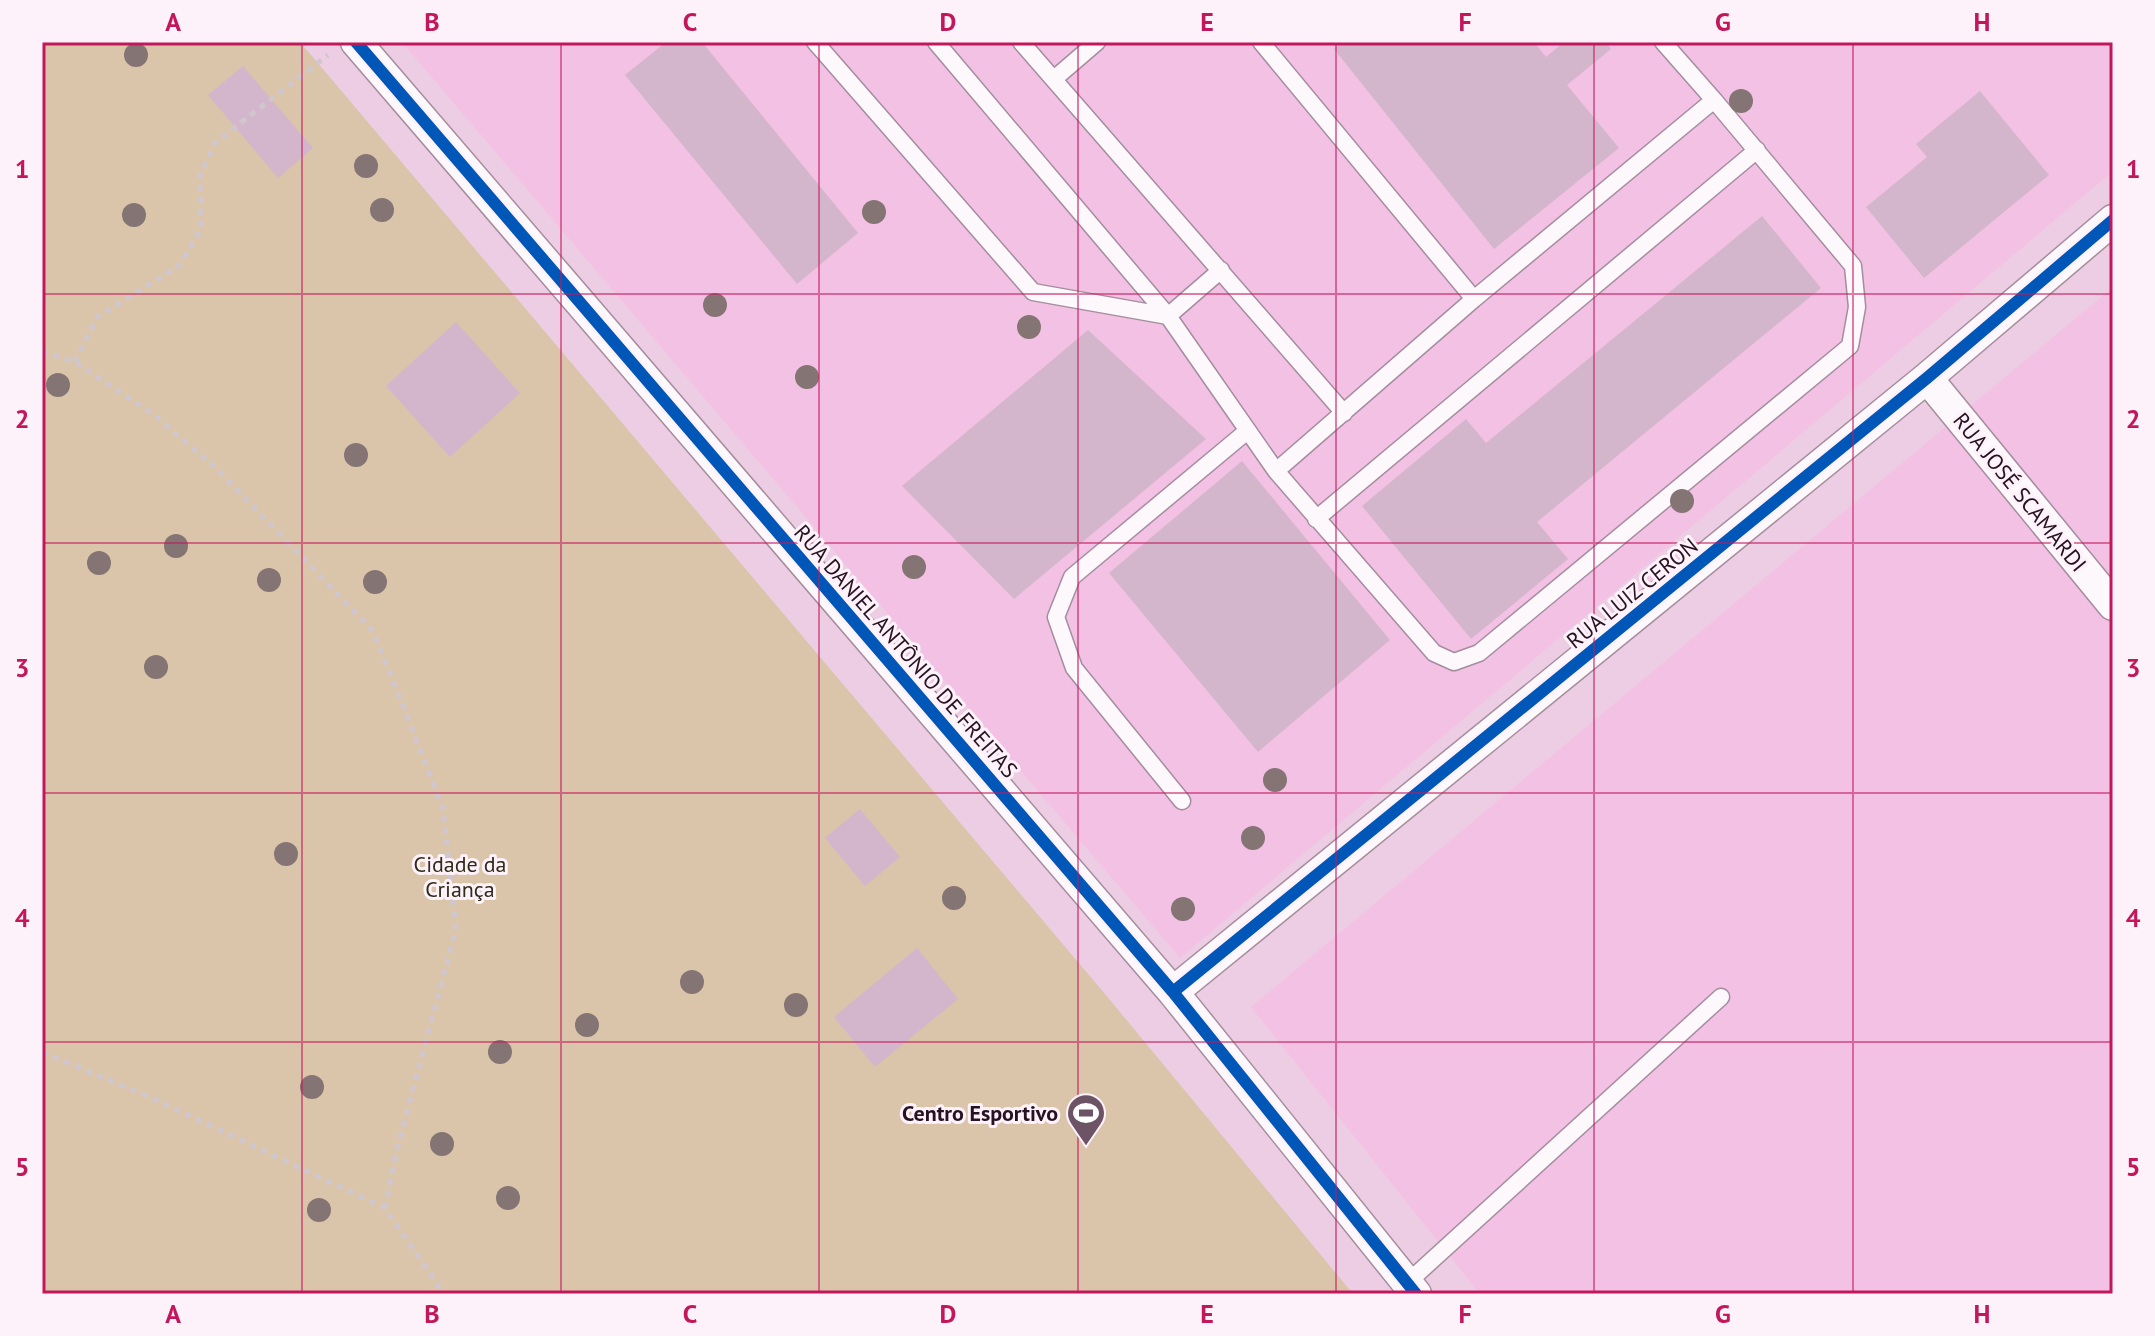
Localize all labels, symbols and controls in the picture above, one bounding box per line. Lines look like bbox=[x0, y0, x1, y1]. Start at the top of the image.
text: A bbox=[165, 5, 181, 38]
text: B bbox=[424, 5, 440, 38]
text: C bbox=[683, 5, 697, 38]
text: D bbox=[940, 5, 956, 38]
text: E bbox=[1200, 5, 1214, 38]
text: F bbox=[1458, 5, 1472, 38]
text: G bbox=[1715, 5, 1731, 38]
text: H bbox=[1974, 5, 1990, 38]
text: 1 bbox=[15, 152, 29, 185]
text: 1 bbox=[2126, 152, 2140, 185]
text: 2 bbox=[15, 402, 29, 435]
text: 2 bbox=[2126, 402, 2140, 435]
street label: RUA JOSÉ SCAMARDI bbox=[1947, 407, 2093, 577]
street label: RUA DANIEL ANTÔNIO DE FREITAS bbox=[788, 519, 1024, 783]
street label: RUA LUIZ CERON bbox=[1561, 532, 1703, 654]
text: 3 bbox=[15, 651, 29, 684]
text: 3 bbox=[2126, 651, 2140, 684]
park label: Cidade da Criança bbox=[414, 850, 506, 903]
text: 4 bbox=[15, 901, 30, 934]
text: 4 bbox=[2126, 901, 2141, 934]
sports icon: Centro Esportivo bbox=[1065, 1092, 1107, 1147]
place label: Centro Esportivo bbox=[902, 1099, 1058, 1127]
text: 5 bbox=[15, 1150, 29, 1183]
text: 5 bbox=[2126, 1150, 2140, 1183]
text: A bbox=[165, 1297, 181, 1330]
text: B bbox=[424, 1297, 440, 1330]
text: C bbox=[683, 1297, 697, 1330]
text: D bbox=[940, 1297, 956, 1330]
text: E bbox=[1200, 1297, 1214, 1330]
text: F bbox=[1458, 1297, 1472, 1330]
text: G bbox=[1715, 1297, 1731, 1330]
text: H bbox=[1974, 1297, 1990, 1330]

